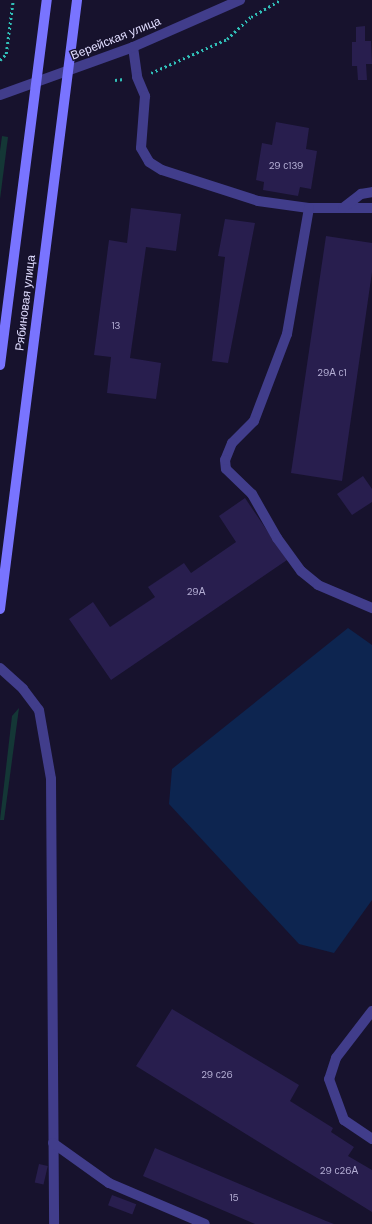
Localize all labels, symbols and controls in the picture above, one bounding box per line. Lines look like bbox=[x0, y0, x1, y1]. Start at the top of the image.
street label: Верейская улица bbox=[69, 14, 163, 64]
house number: 29 с139 bbox=[269, 160, 303, 172]
street label: Рябиновая улица bbox=[13, 254, 39, 352]
house number: 13 bbox=[111, 320, 121, 332]
house number: 29А с1 bbox=[317, 367, 347, 379]
house number: 29А bbox=[187, 586, 205, 598]
house number: 29 с26 bbox=[201, 1069, 233, 1081]
house number: 29 с26А bbox=[320, 1165, 358, 1177]
house number: 15 bbox=[229, 1192, 239, 1204]

